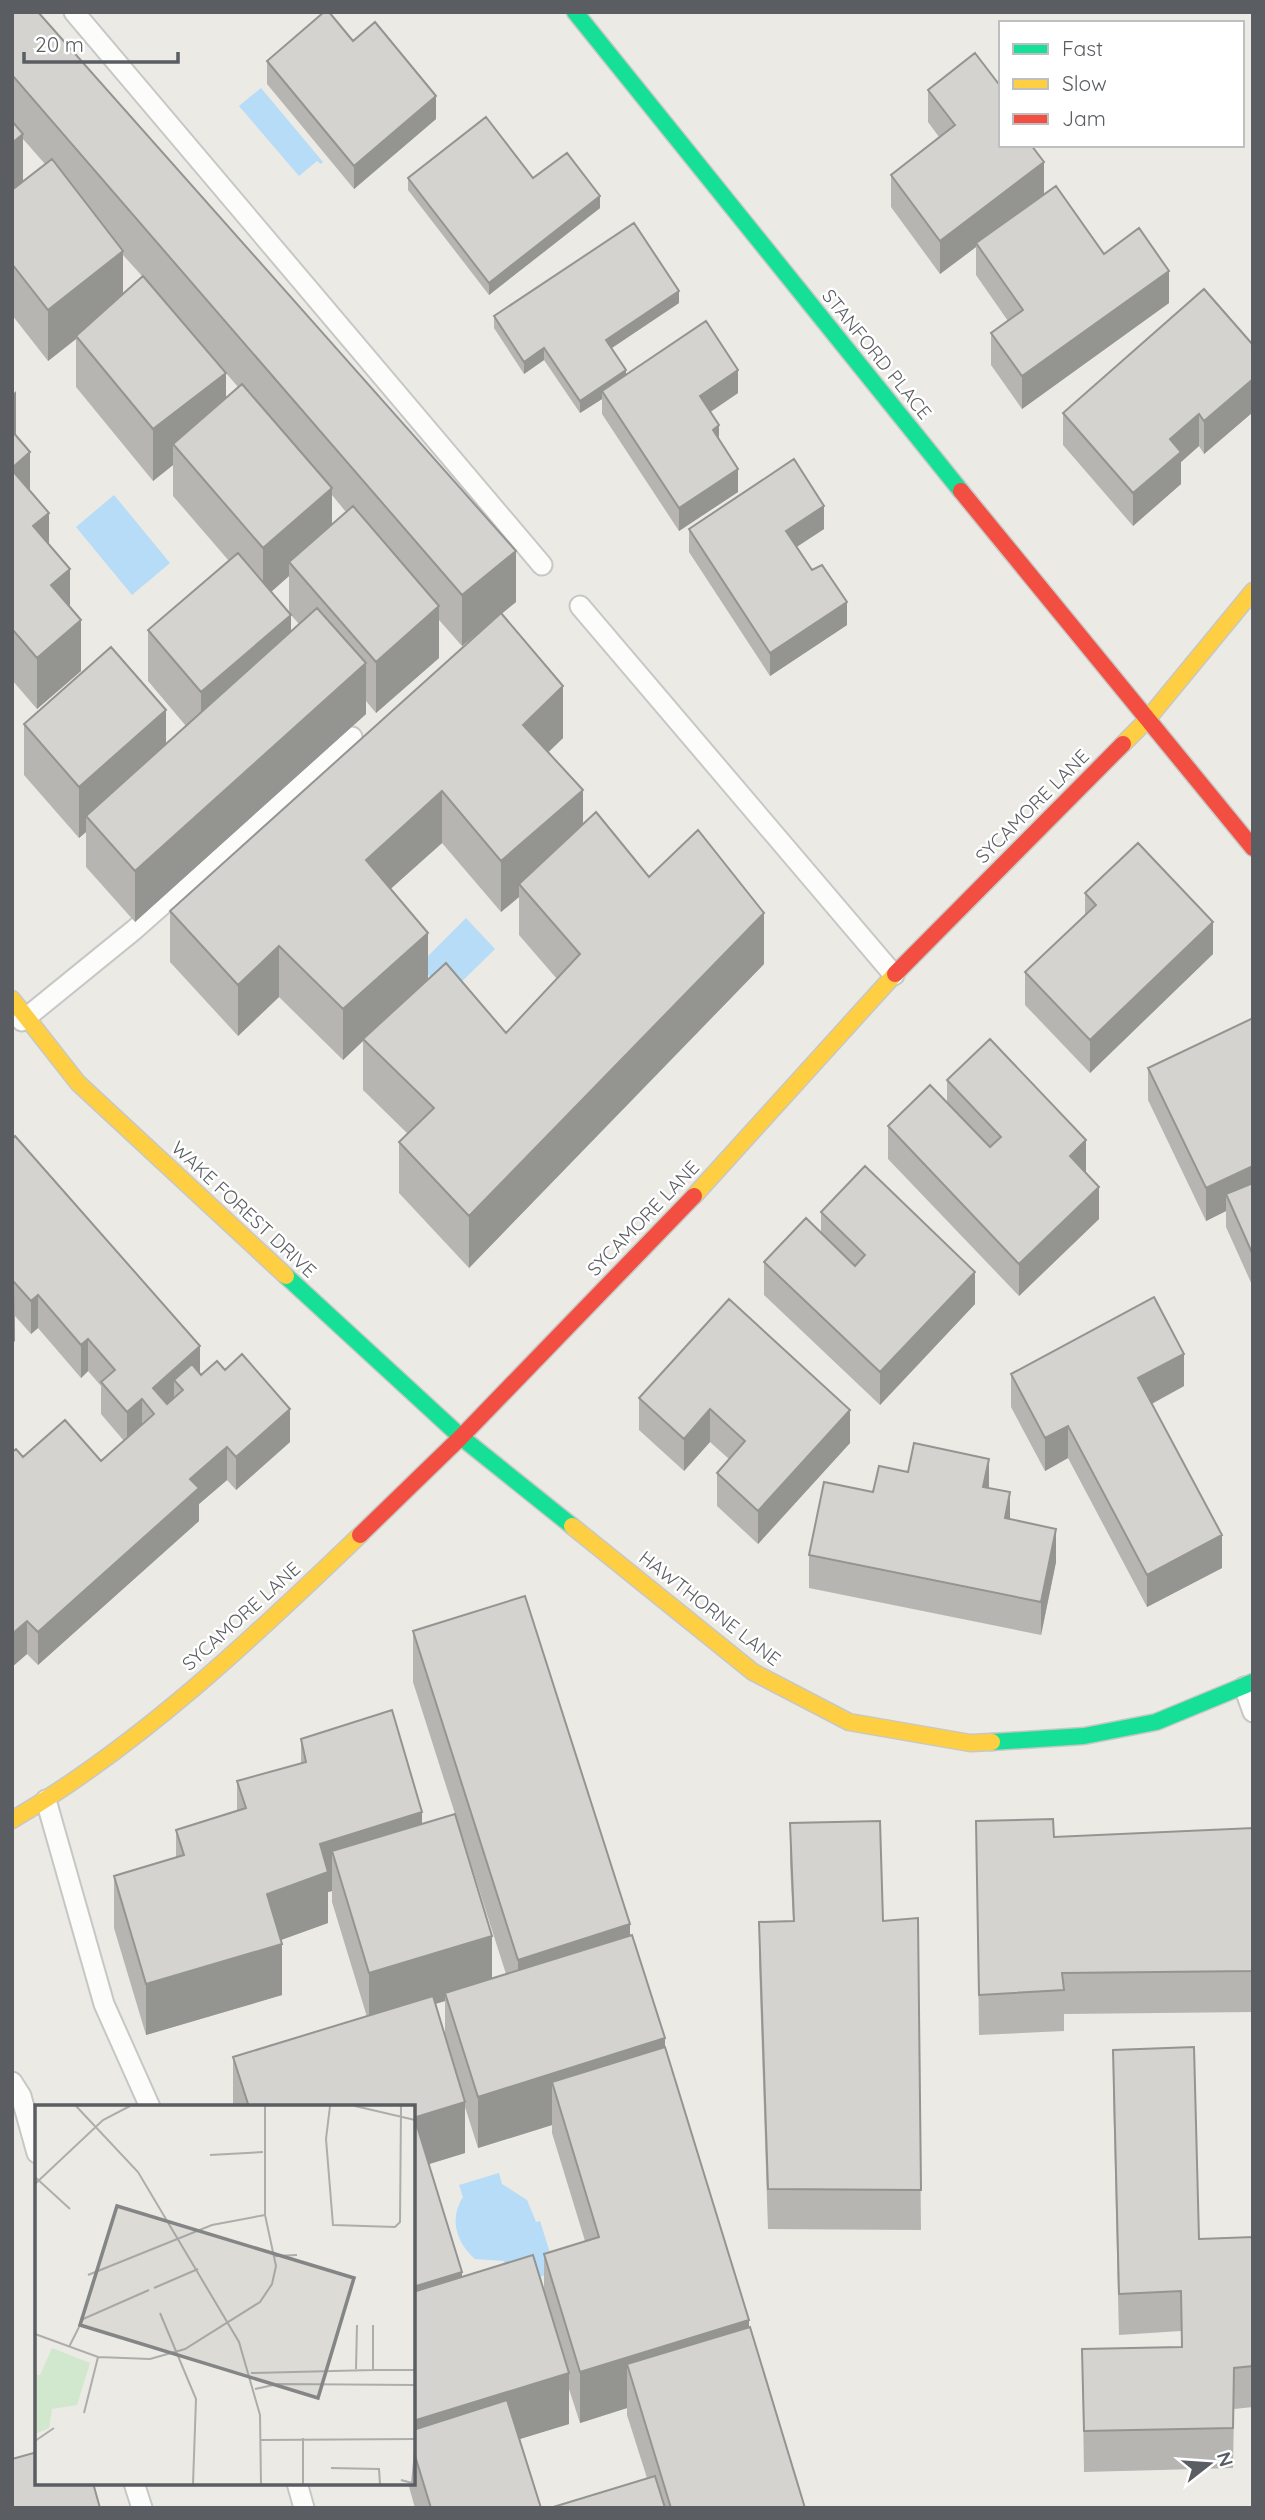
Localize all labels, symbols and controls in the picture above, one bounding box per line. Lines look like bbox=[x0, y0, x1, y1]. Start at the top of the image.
scale bar bbox=[24, 21, 178, 65]
legend bbox=[999, 21, 1244, 147]
text: 20 m bbox=[35, 31, 84, 57]
text: Fast bbox=[1062, 35, 1103, 61]
text: Slow bbox=[1062, 70, 1107, 96]
text: Jam bbox=[1062, 105, 1106, 131]
street label: STANFORD PLACE bbox=[817, 284, 937, 424]
street label: SYCAMORE LANE bbox=[970, 744, 1094, 868]
street label: WAKE FOREST DRIVE bbox=[166, 1136, 322, 1282]
street label: SYCAMORE LANE bbox=[582, 1155, 704, 1281]
street label: HAWTHORNE LANE bbox=[634, 1545, 786, 1671]
street label: SYCAMORE LANE bbox=[177, 1556, 305, 1676]
inset map bbox=[35, 2105, 415, 2485]
north arrow bbox=[1174, 2429, 1244, 2499]
text: N bbox=[1212, 2449, 1239, 2469]

